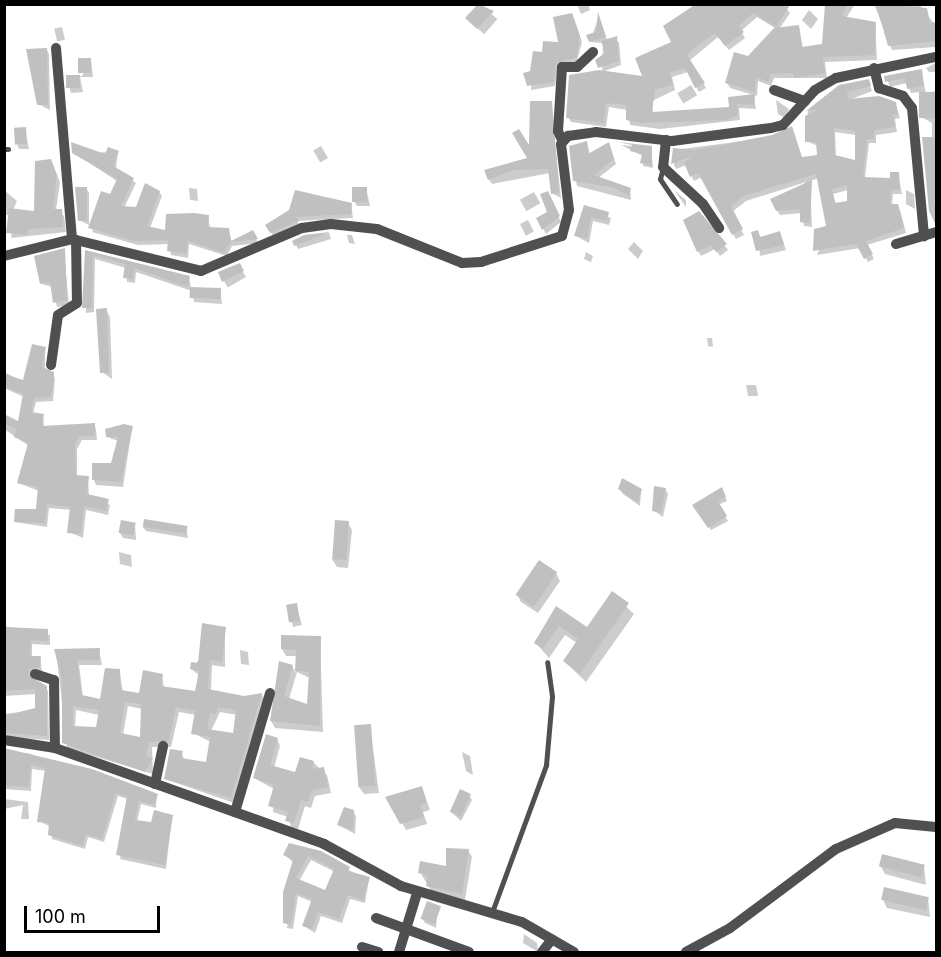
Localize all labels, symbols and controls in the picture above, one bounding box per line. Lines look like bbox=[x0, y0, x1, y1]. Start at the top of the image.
scale bar bbox=[27, 894, 164, 932]
text: 100 m bbox=[35, 906, 86, 927]

